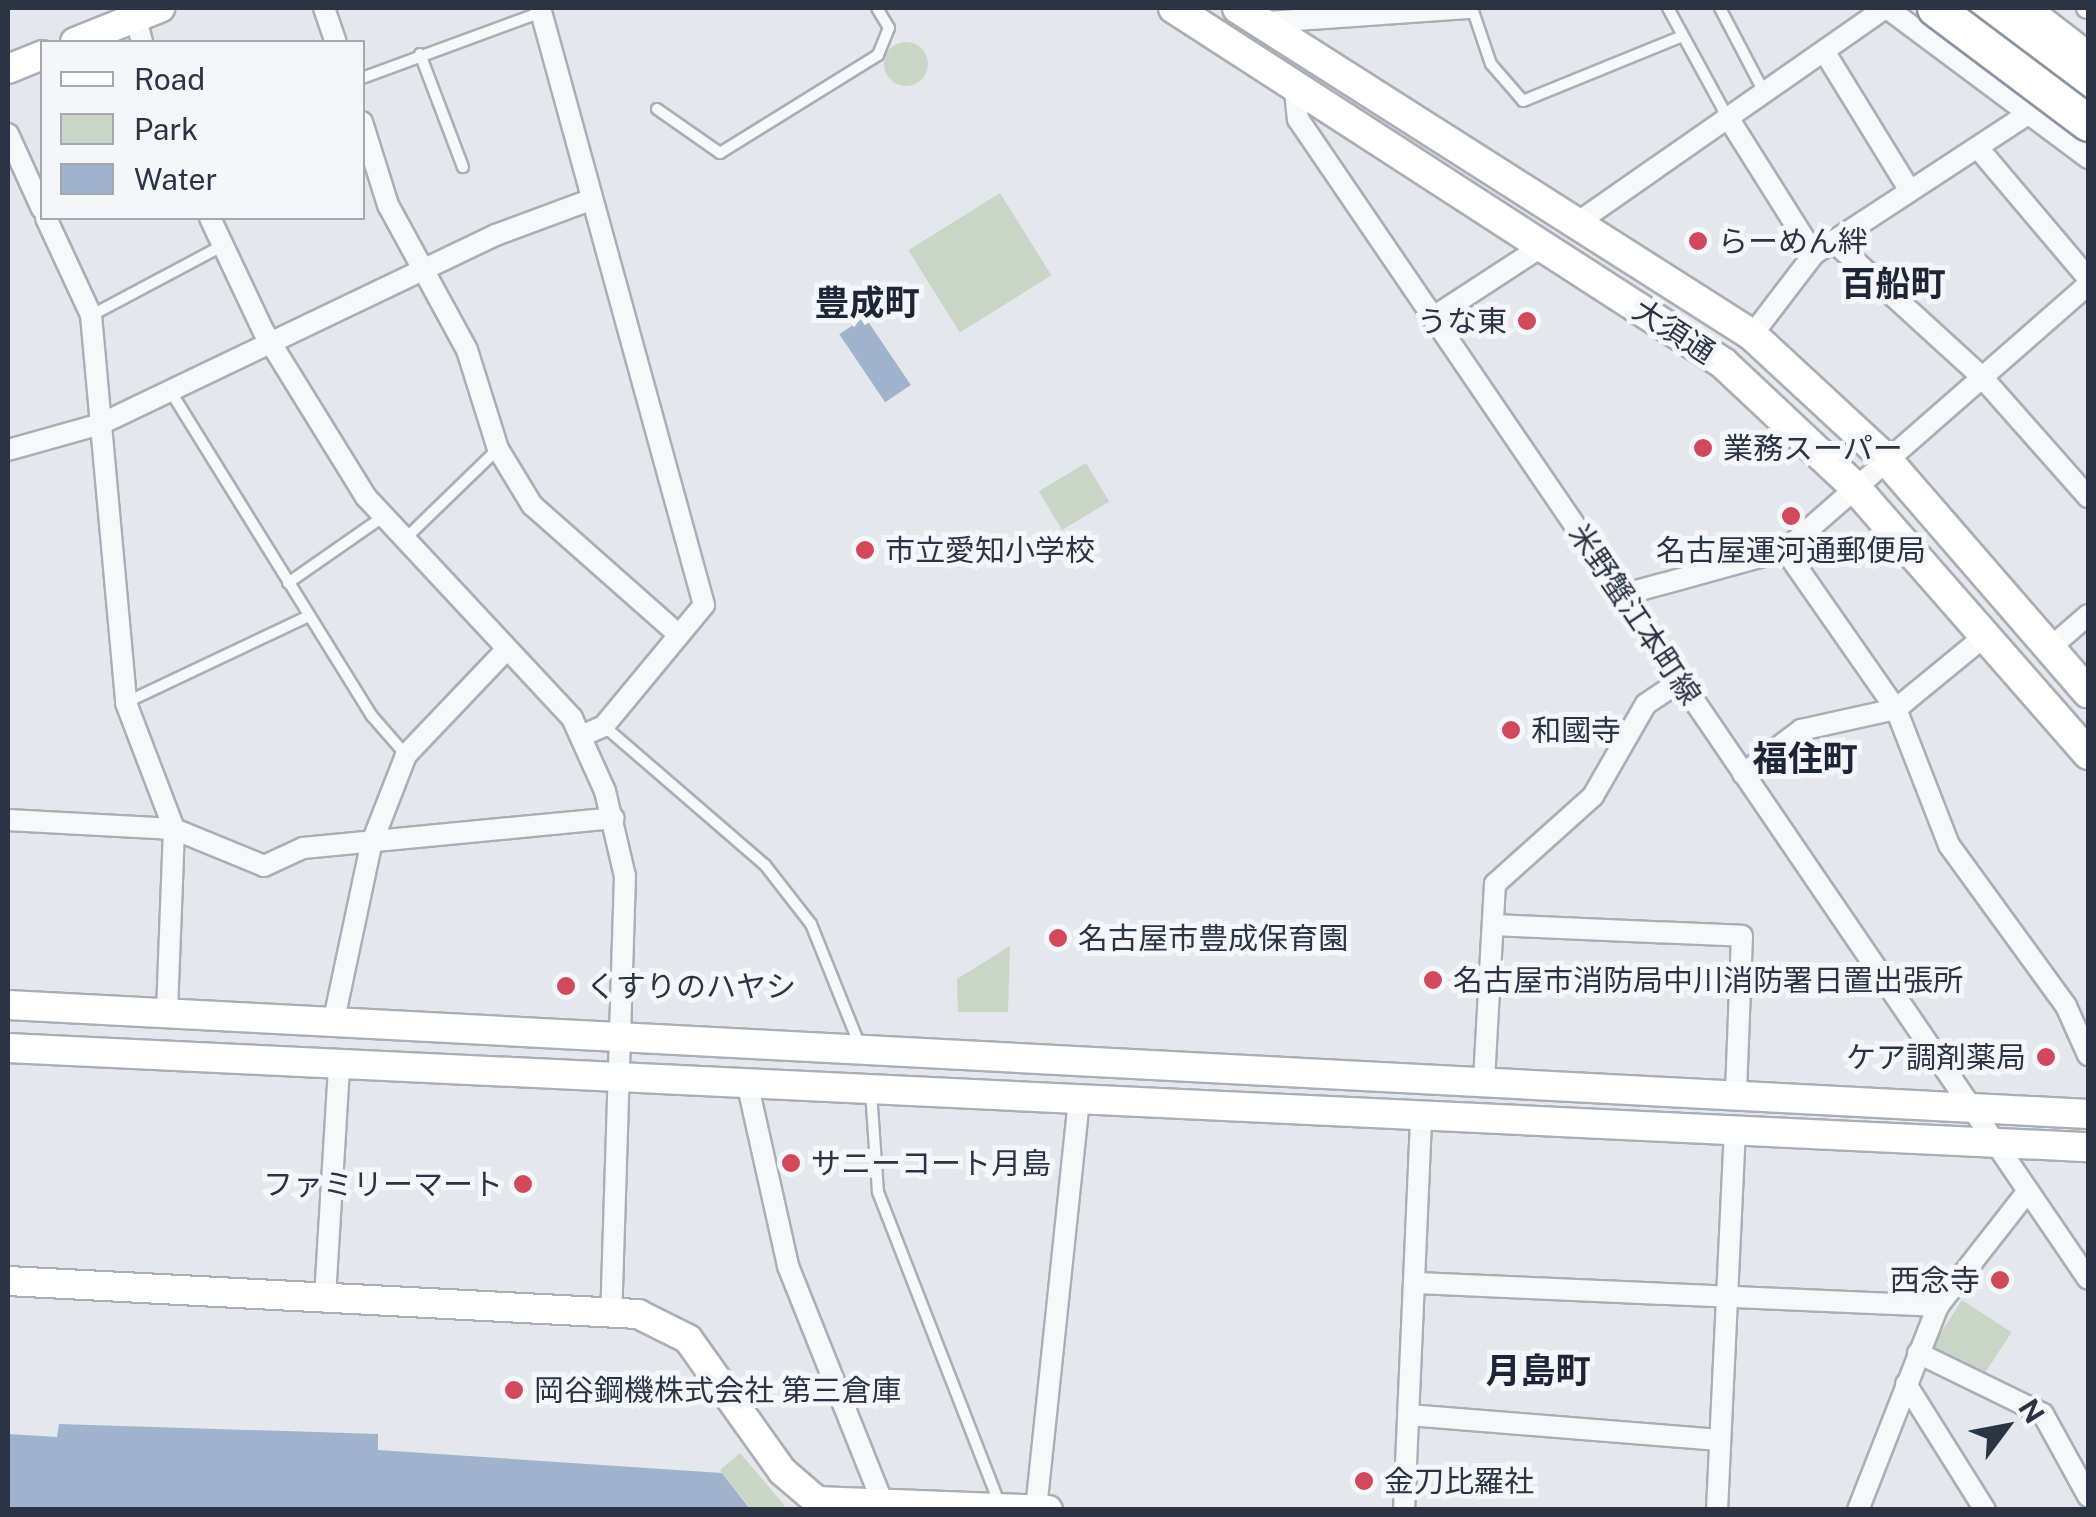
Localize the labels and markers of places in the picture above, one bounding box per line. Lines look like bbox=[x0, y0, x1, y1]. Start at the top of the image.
place label: らーめん絆 bbox=[1718, 223, 1868, 259]
marker: らーめん絆 bbox=[1687, 230, 1709, 252]
place label: うな東 bbox=[1417, 303, 1507, 339]
marker: うな東 bbox=[1516, 310, 1538, 332]
place label: 業務スーパー bbox=[1723, 430, 1903, 466]
marker: 業務スーパー bbox=[1692, 437, 1714, 459]
marker: 名古屋運河通郵便局 bbox=[1780, 505, 1802, 527]
place label: 市立愛知小学校 bbox=[885, 532, 1095, 568]
place label: 名古屋運河通郵便局 bbox=[1656, 532, 1926, 568]
marker: 市立愛知小学校 bbox=[854, 539, 876, 561]
place label: 和國寺 bbox=[1531, 712, 1621, 748]
marker: 和國寺 bbox=[1500, 719, 1522, 741]
place label: 名古屋市豊成保育園 bbox=[1078, 920, 1348, 956]
marker: 名古屋市豊成保育園 bbox=[1047, 927, 1069, 949]
place label: 名古屋市消防局中川消防署日置出張所 bbox=[1453, 962, 1963, 998]
place label: くすりのハヤシ bbox=[586, 968, 796, 1004]
marker: 名古屋市消防局中川消防署日置出張所 bbox=[1422, 969, 1444, 991]
marker: くすりのハヤシ bbox=[555, 975, 577, 997]
place label: ケア調剤薬局 bbox=[1846, 1039, 2026, 1075]
marker: ケア調剤薬局 bbox=[2035, 1046, 2057, 1068]
place label: サニーコート月島 bbox=[811, 1145, 1051, 1181]
marker: サニーコート月島 bbox=[780, 1152, 802, 1174]
place label: ファミリーマート bbox=[263, 1166, 503, 1202]
marker: ファミリーマート bbox=[512, 1173, 534, 1195]
place label: 西念寺 bbox=[1890, 1262, 1980, 1298]
marker: 西念寺 bbox=[1989, 1269, 2011, 1291]
place label: 岡谷鋼機株式会社 第三倉庫 bbox=[534, 1372, 901, 1408]
marker: 岡谷鋼機株式会社 第三倉庫 bbox=[503, 1379, 525, 1401]
place label: 金刀比羅社 bbox=[1384, 1463, 1534, 1499]
marker: 金刀比羅社 bbox=[1353, 1470, 1375, 1492]

